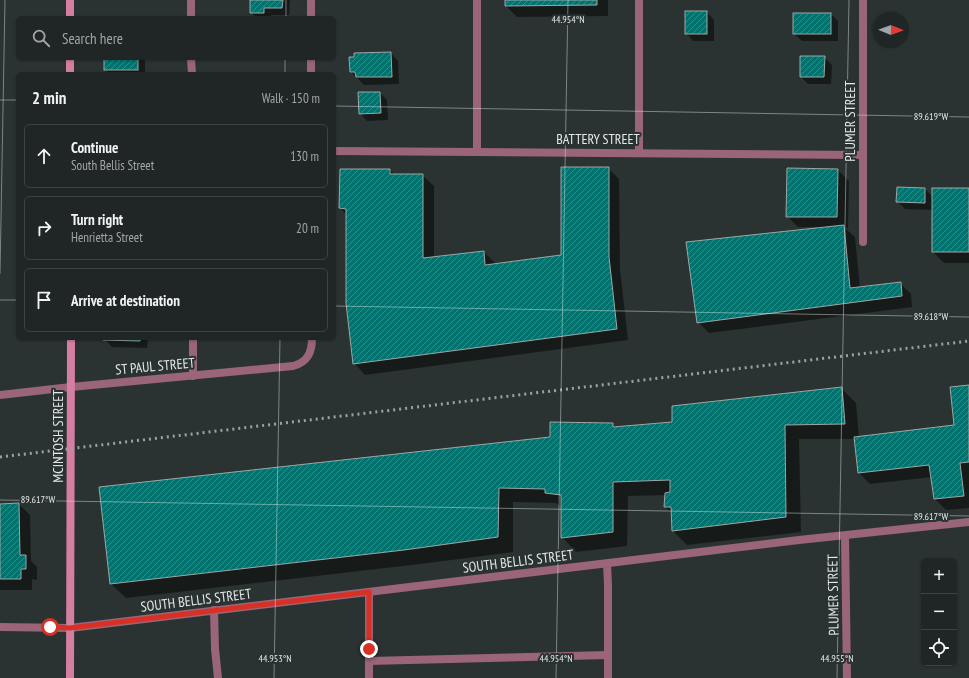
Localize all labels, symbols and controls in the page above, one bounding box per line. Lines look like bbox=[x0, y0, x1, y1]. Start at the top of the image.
north arrow bbox=[873, 12, 909, 48]
text: 44.954°N bbox=[551, 13, 585, 26]
search box bbox=[16, 16, 336, 60]
icon: search bbox=[30, 27, 52, 49]
text: Search here bbox=[62, 29, 123, 48]
street label: PLUMER STREET bbox=[841, 80, 859, 162]
text: 2 min bbox=[32, 87, 66, 109]
text: Walk · 150 m bbox=[262, 90, 320, 107]
text: 89.619°W bbox=[914, 110, 948, 123]
street label: BATTERY STREET bbox=[556, 130, 641, 148]
text: Continue bbox=[71, 138, 118, 157]
icon: ahead bbox=[33, 145, 55, 167]
text: 130 m bbox=[290, 148, 319, 165]
text: South Bellis Street bbox=[71, 157, 154, 174]
text: Turn right bbox=[71, 210, 123, 229]
icon: right bbox=[33, 217, 55, 239]
text: 20 m bbox=[296, 220, 319, 237]
text: Henrietta Street bbox=[71, 229, 143, 246]
icon: arrive bbox=[33, 289, 55, 311]
text: Arrive at destination bbox=[71, 291, 180, 310]
text: 89.618°W bbox=[914, 310, 948, 323]
street label: ST PAUL STREET bbox=[114, 353, 196, 378]
street label: MCINTOSH STREET bbox=[49, 389, 67, 483]
text: 89.617°W bbox=[21, 493, 55, 506]
text: 89.617°W bbox=[914, 510, 948, 523]
street label: SOUTH BELLIS STREET bbox=[462, 545, 575, 577]
street label: PLUMER STREET bbox=[823, 553, 843, 636]
map controls bbox=[921, 558, 957, 666]
button: + bbox=[921, 558, 957, 594]
street label: SOUTH BELLIS STREET bbox=[140, 584, 253, 616]
button: − bbox=[921, 594, 957, 630]
route start bbox=[41, 618, 59, 636]
button: locate bbox=[921, 630, 957, 666]
route end bbox=[360, 640, 378, 658]
text: 44.953°N bbox=[258, 652, 292, 665]
text: 44.954°N bbox=[539, 652, 573, 665]
text: 44.955°N bbox=[820, 652, 854, 665]

